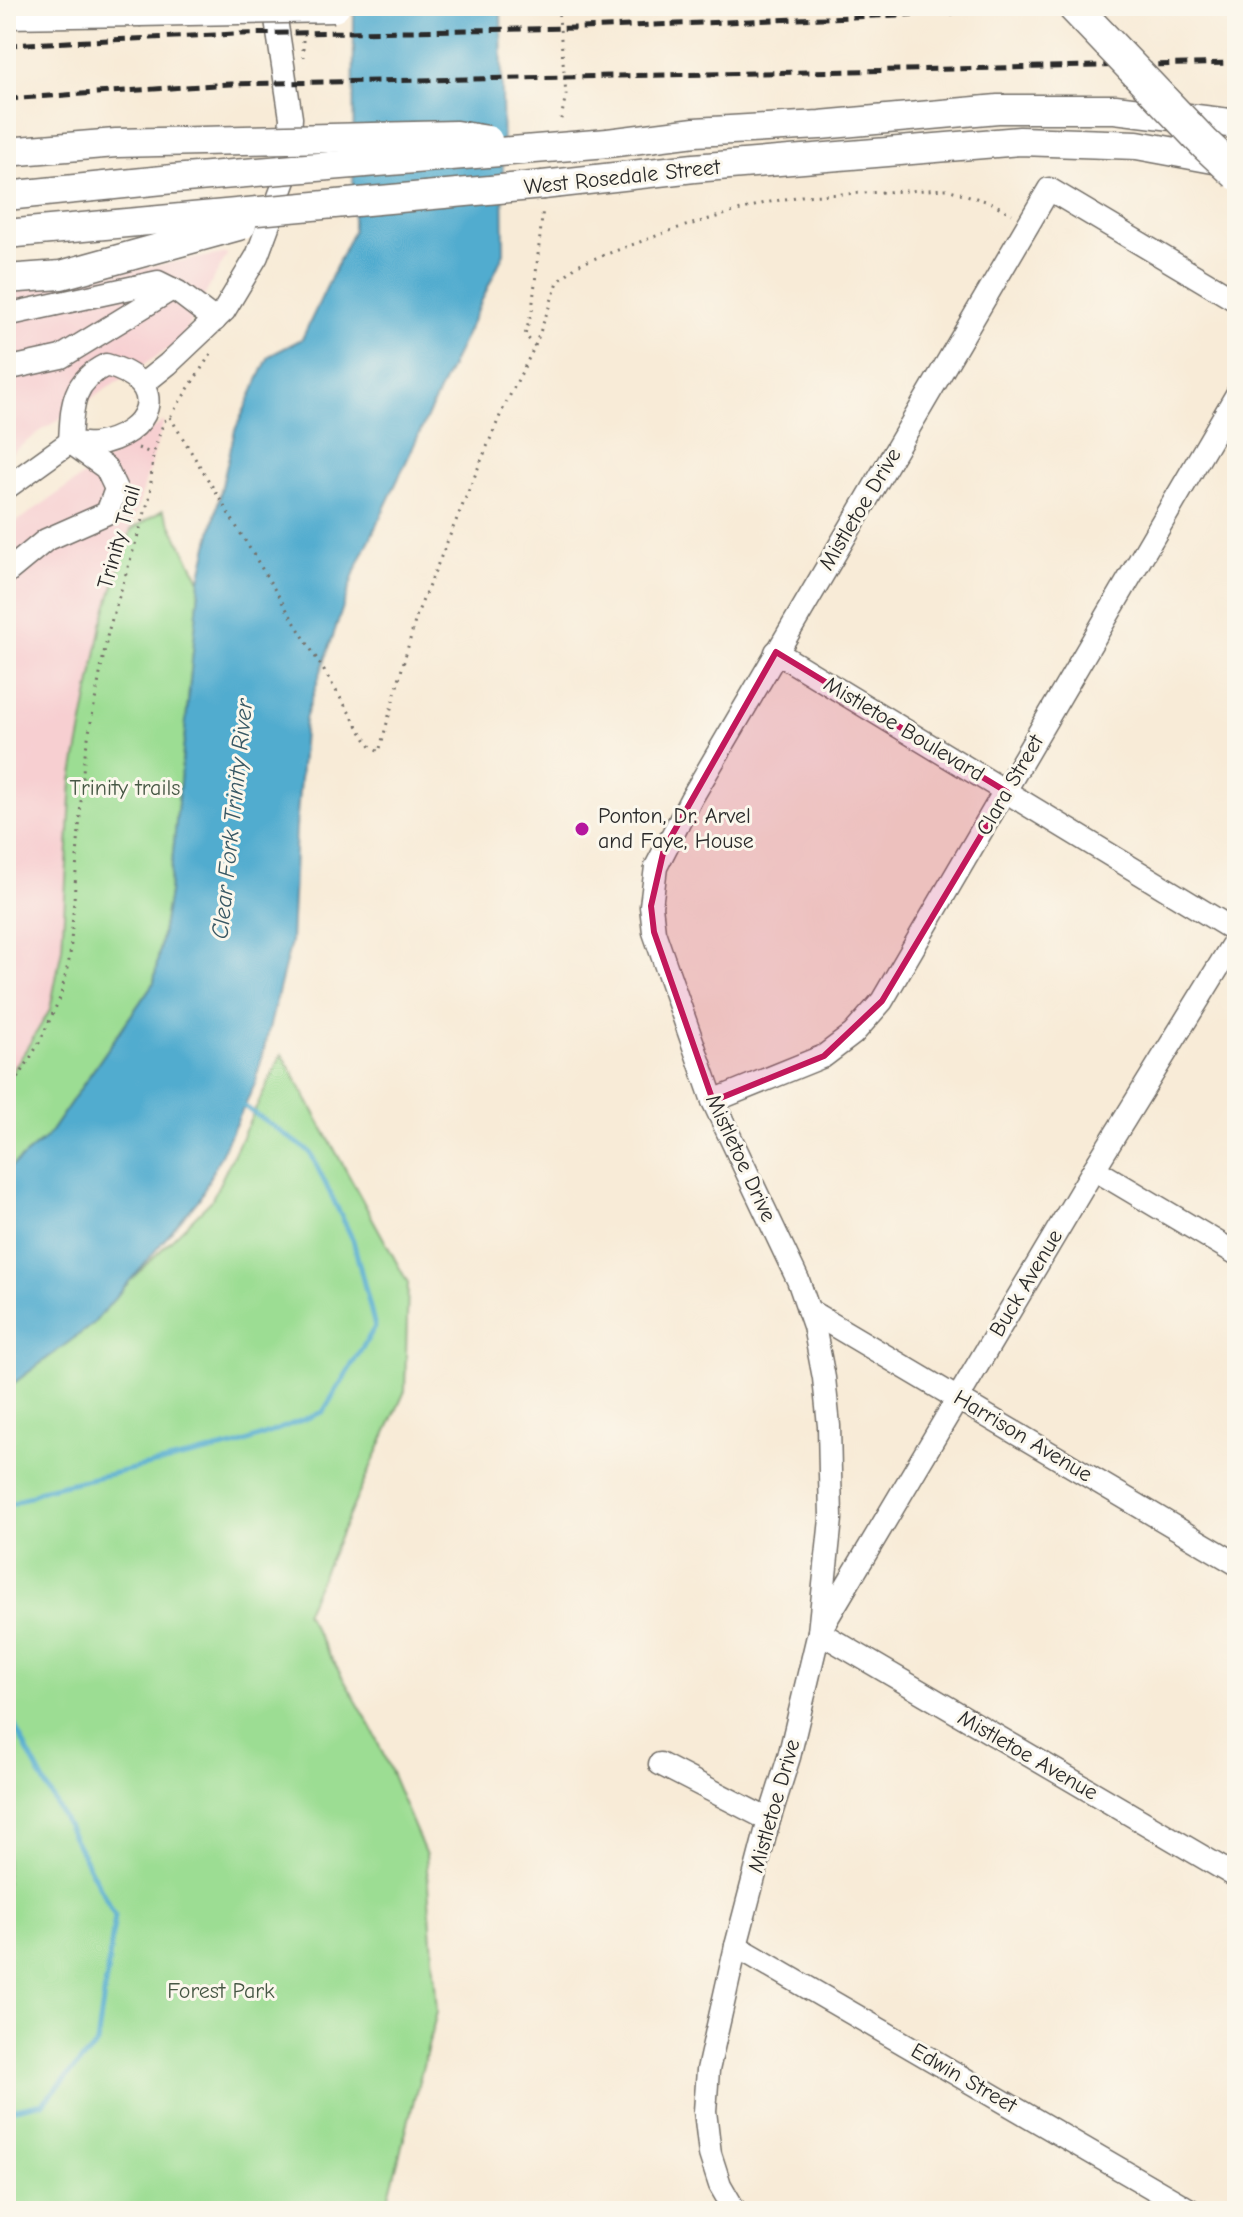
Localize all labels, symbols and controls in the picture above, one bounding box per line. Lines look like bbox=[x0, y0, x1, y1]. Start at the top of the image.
street label: West Rosedale Street bbox=[523, 154, 722, 200]
street label: Mistletoe Drive bbox=[813, 443, 907, 575]
street label: Trinity Trail bbox=[92, 482, 146, 592]
street label: Mistletoe Boulevard bbox=[819, 671, 989, 787]
water label: Clear Fork Trinity River bbox=[205, 696, 259, 940]
street label: Clara Street bbox=[971, 729, 1050, 840]
park label: Trinity trails bbox=[70, 775, 180, 801]
place label: Ponton, Dr. Arvel and Faye, House bbox=[598, 803, 754, 854]
marker: Ponton, Dr. Arvel and Faye, House bbox=[573, 820, 591, 838]
street label: Mistletoe Drive bbox=[700, 1090, 782, 1226]
street label: Buck Avenue bbox=[984, 1225, 1068, 1341]
street label: Harrison Avenue bbox=[949, 1384, 1097, 1488]
street label: Mistletoe Avenue bbox=[953, 1704, 1103, 1806]
street label: Mistletoe Drive bbox=[743, 1736, 805, 1876]
park label: Forest Park bbox=[167, 1978, 275, 2004]
street label: Edwin Street bbox=[907, 2037, 1022, 2119]

